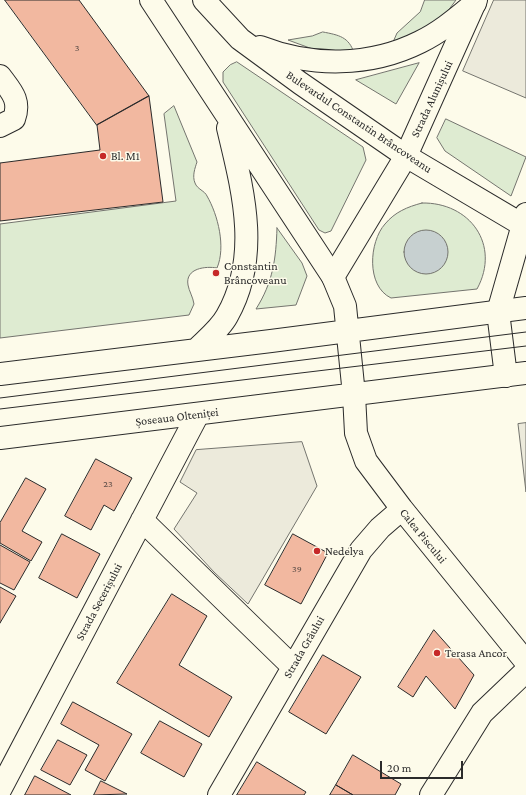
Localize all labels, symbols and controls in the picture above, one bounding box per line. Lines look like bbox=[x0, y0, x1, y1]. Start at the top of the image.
house number: 3 bbox=[75, 42, 79, 54]
street label: Strada Alunișului bbox=[408, 58, 456, 140]
street label: Bulevardul Constantin Brâncoveanu bbox=[283, 68, 435, 176]
place label: Bl. M1 bbox=[111, 149, 140, 163]
marker: Bl. M1 bbox=[98, 151, 108, 161]
place label: Constantin Brâncoveanu bbox=[224, 259, 287, 287]
marker: Constantin Brâncoveanu bbox=[211, 268, 221, 278]
street label: Șoseaua Olteniței bbox=[135, 405, 219, 429]
house number: 23 bbox=[103, 478, 113, 490]
street label: Calea Piscului bbox=[396, 506, 450, 566]
place label: Nedelya bbox=[325, 544, 364, 558]
marker: Nedelya bbox=[312, 546, 322, 556]
street label: Strada Secerișului bbox=[73, 561, 125, 643]
house number: 39 bbox=[292, 563, 302, 575]
street label: Strada Grâului bbox=[280, 613, 328, 681]
place label: Terasa Ancor bbox=[445, 646, 507, 660]
marker: Terasa Ancor bbox=[432, 648, 442, 658]
scale bar bbox=[382, 753, 465, 779]
text: 20 m bbox=[387, 761, 411, 775]

